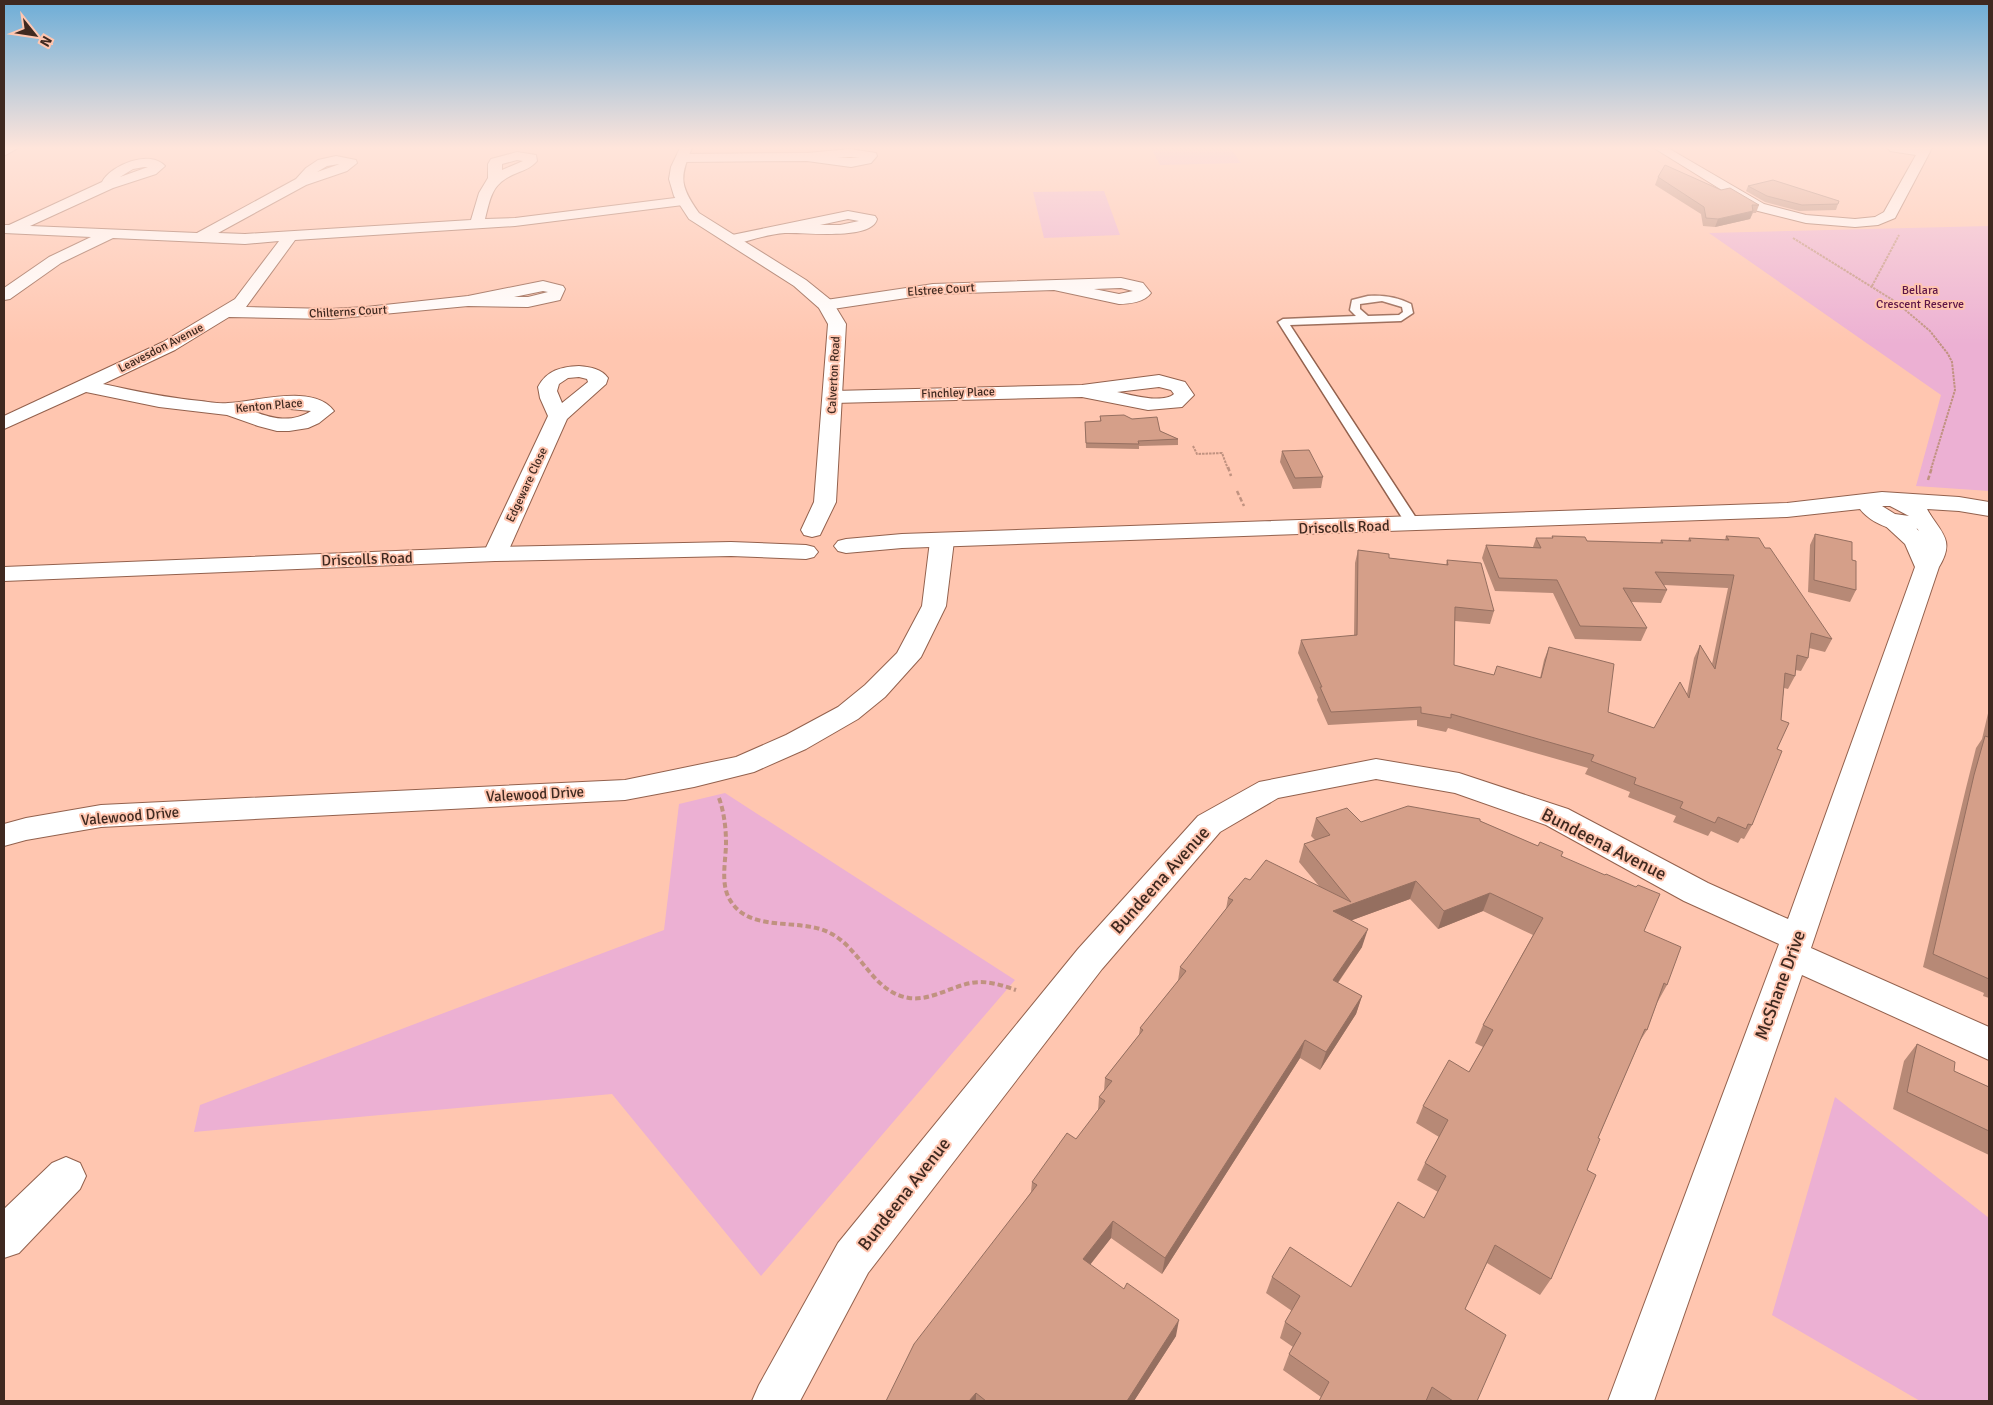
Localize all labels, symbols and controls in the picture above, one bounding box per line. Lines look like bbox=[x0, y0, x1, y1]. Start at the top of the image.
north arrow bbox=[10, 10, 60, 60]
text: N bbox=[36, 33, 56, 50]
street label: Elstree Court bbox=[907, 280, 975, 300]
park label: Bellara Crescent Reserve bbox=[1876, 283, 1964, 312]
street label: Chilterns Court bbox=[309, 302, 387, 322]
street label: Leavesdon Avenue bbox=[116, 320, 206, 376]
street label: Calverton Road bbox=[824, 336, 844, 414]
street label: Finchley Place bbox=[921, 384, 995, 402]
street label: Kenton Place bbox=[235, 396, 303, 416]
street label: Edgeware Close bbox=[503, 445, 551, 525]
street label: Driscolls Road bbox=[1298, 516, 1390, 538]
street label: Driscolls Road bbox=[321, 548, 413, 570]
street label: Valewood Drive bbox=[485, 782, 585, 806]
street label: Valewood Drive bbox=[80, 803, 180, 829]
street label: Bundeena Avenue bbox=[1538, 803, 1670, 885]
street label: Bundeena Avenue bbox=[1106, 822, 1214, 938]
street label: McShane Drive bbox=[1750, 927, 1810, 1043]
street label: Bundeena Avenue bbox=[853, 1133, 955, 1255]

